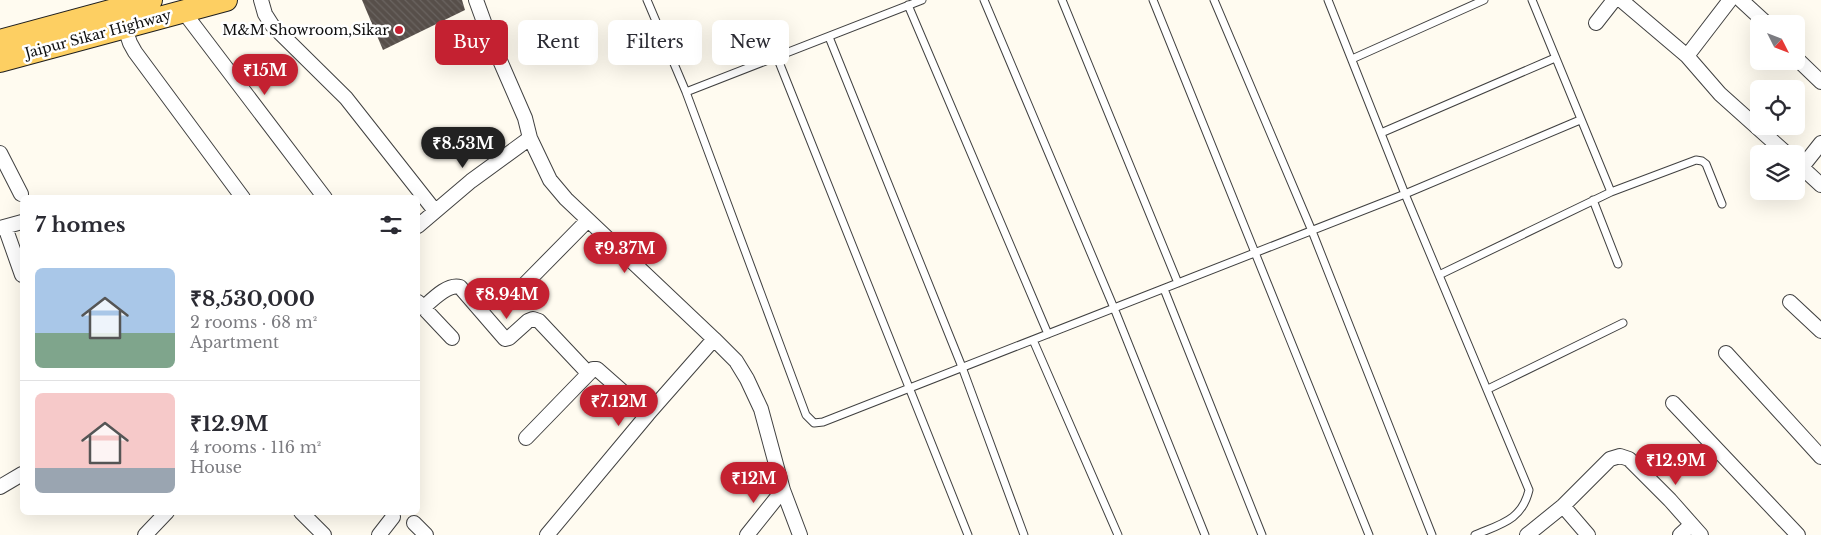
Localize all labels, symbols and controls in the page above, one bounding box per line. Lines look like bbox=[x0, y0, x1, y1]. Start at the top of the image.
street label: Jaipur Sikar Highway bbox=[21, 6, 173, 63]
north arrow bbox=[1750, 15, 1805, 70]
map controls bbox=[1750, 15, 1805, 200]
chip: Buy bbox=[435, 20, 508, 65]
chip: Rent bbox=[518, 20, 598, 65]
chip: Filters bbox=[608, 20, 702, 65]
chip: New bbox=[712, 20, 789, 65]
place label: M&M Showroom,Sikar bbox=[222, 21, 389, 39]
marker: M&M Showroom,Sikar bbox=[393, 24, 405, 36]
pin: ₹15M bbox=[235, 54, 295, 96]
text: ₹15M bbox=[243, 60, 287, 80]
button: locate bbox=[1750, 80, 1805, 135]
pin: ₹8.53M bbox=[422, 126, 504, 169]
text: ₹8.53M bbox=[432, 133, 494, 153]
button: layers bbox=[1750, 145, 1805, 200]
icon: filters bbox=[377, 211, 405, 239]
text: 7 homes bbox=[35, 212, 126, 238]
pin: ₹9.37M bbox=[584, 232, 666, 274]
text: ₹9.37M bbox=[595, 238, 655, 258]
pin: ₹8.94M bbox=[466, 278, 548, 320]
text: ₹8.94M bbox=[475, 284, 539, 304]
text: ₹8,530,000 bbox=[190, 286, 315, 312]
icon: home bbox=[75, 288, 135, 348]
text: 2 rooms · 68 m² bbox=[190, 312, 317, 332]
text: Apartment bbox=[190, 332, 279, 352]
pin: ₹7.12M bbox=[578, 384, 660, 427]
text: ₹7.12M bbox=[591, 391, 647, 411]
text: ₹12.9M bbox=[190, 411, 269, 437]
icon: home bbox=[75, 413, 135, 473]
text: 4 rooms · 116 m² bbox=[190, 437, 321, 457]
pin: ₹12.9M bbox=[1635, 444, 1717, 486]
text: ₹12.9M bbox=[1646, 450, 1706, 470]
text: House bbox=[190, 457, 242, 477]
pin: ₹12M bbox=[724, 462, 784, 504]
text: ₹12M bbox=[732, 468, 776, 488]

